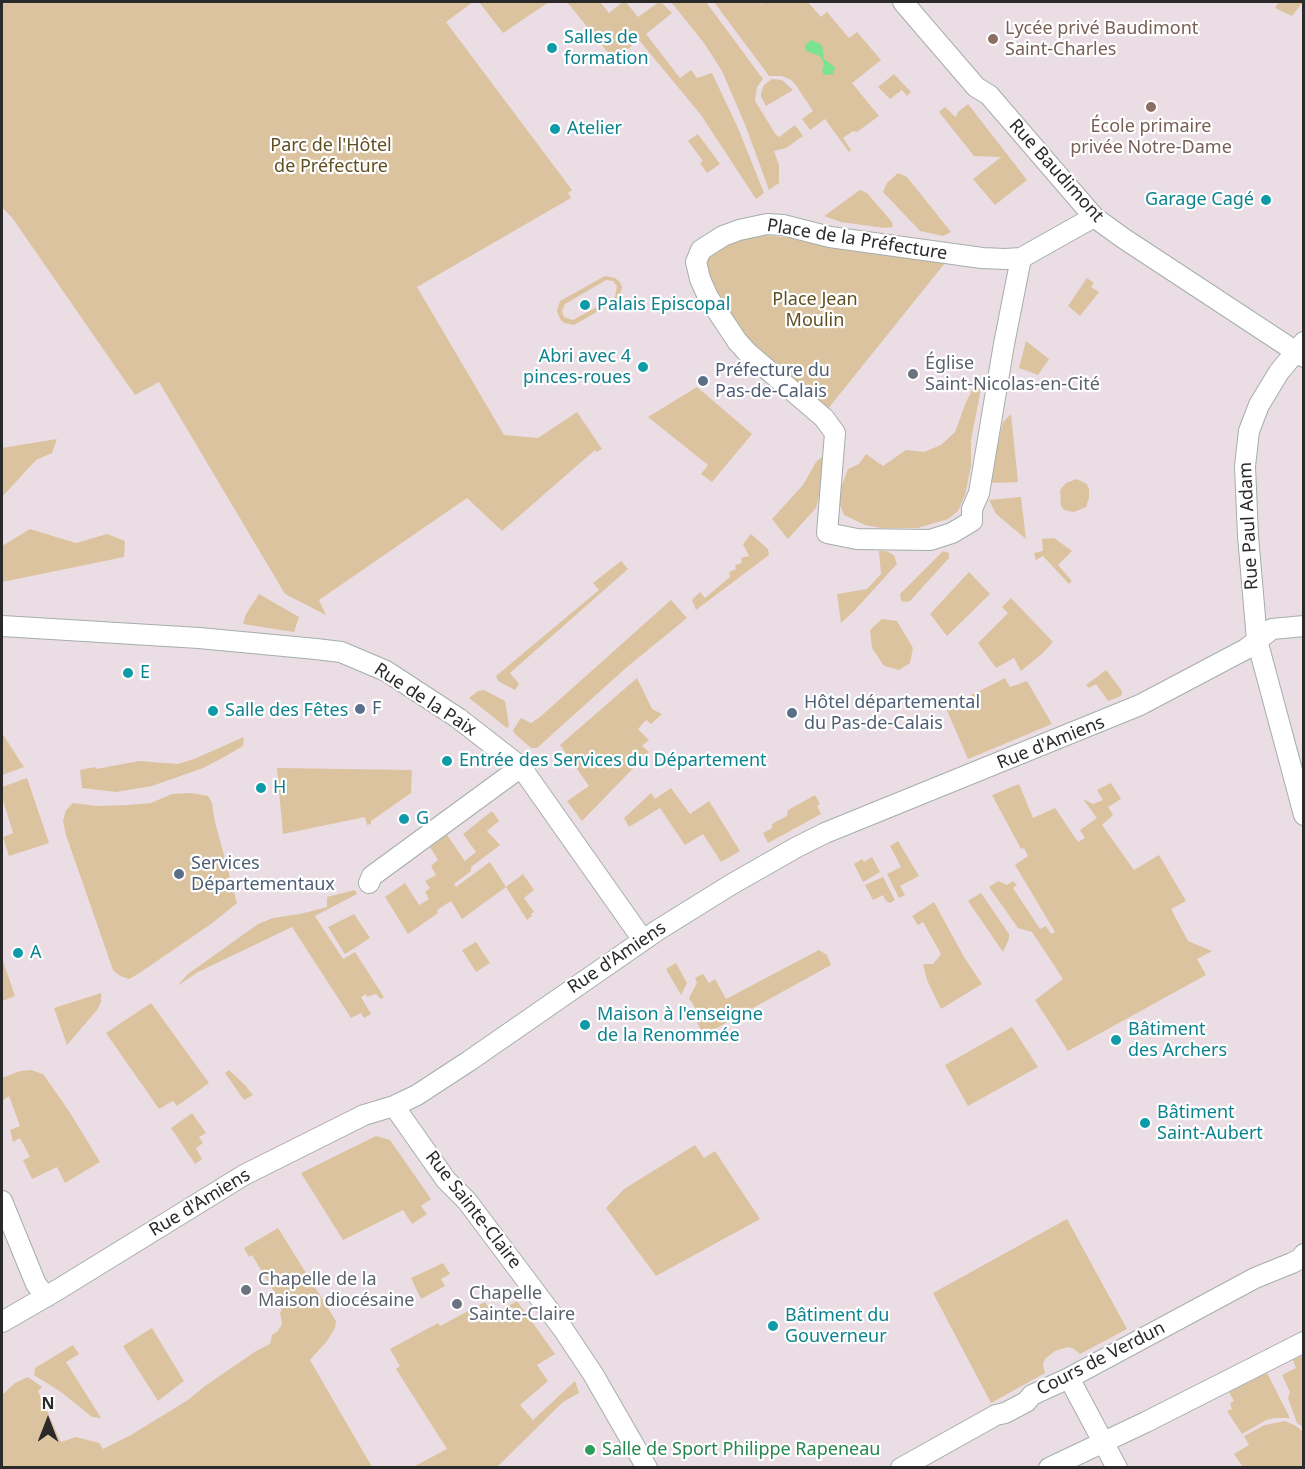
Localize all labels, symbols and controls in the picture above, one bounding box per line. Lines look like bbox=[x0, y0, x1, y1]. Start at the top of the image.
place label: Lycée privé Baudimont Saint-Charles bbox=[1005, 18, 1198, 60]
place label: Salles de formation bbox=[564, 27, 649, 70]
marker: Lycée privé Baudimont Saint-Charles bbox=[986, 32, 1000, 46]
marker: Salles de formation bbox=[545, 41, 559, 55]
marker: École primaire privée Notre-Dame bbox=[1144, 100, 1158, 114]
street label: Rue Baudimont bbox=[1004, 115, 1108, 227]
place label: École primaire privée Notre-Dame bbox=[1070, 116, 1232, 158]
place label: Atelier bbox=[567, 118, 622, 140]
marker: Atelier bbox=[548, 122, 562, 136]
park label: Parc de l'Hôtel de Préfecture bbox=[270, 135, 392, 178]
place label: Garage Cagé bbox=[1145, 189, 1254, 211]
marker: Garage Cagé bbox=[1259, 193, 1273, 207]
street label: Place de la Préfecture bbox=[765, 215, 949, 265]
park label: Place Jean Moulin bbox=[772, 289, 858, 332]
place label: Palais Episcopal bbox=[597, 294, 730, 316]
marker: Palais Episcopal bbox=[578, 298, 592, 312]
place label: Abri avec 4 pinces-roues bbox=[523, 346, 631, 388]
place label: Église Saint-Nicolas-en-Cité bbox=[925, 353, 1100, 395]
marker: Abri avec 4 pinces-roues bbox=[636, 360, 650, 374]
place label: Préfecture du Pas-de-Calais bbox=[715, 360, 830, 403]
marker: Église Saint-Nicolas-en-Cité bbox=[906, 367, 920, 381]
marker: Préfecture du Pas-de-Calais bbox=[696, 374, 710, 388]
street label: Rue Paul Adam bbox=[1235, 461, 1263, 591]
street label: Rue de la Paix bbox=[370, 659, 480, 741]
place label: E bbox=[140, 662, 150, 684]
marker: E bbox=[121, 666, 135, 680]
place label: Hôtel départemental du Pas-de-Calais bbox=[804, 692, 980, 734]
place label: F bbox=[372, 698, 381, 720]
place label: Salle des Fêtes bbox=[225, 700, 348, 722]
marker: F bbox=[353, 702, 367, 716]
marker: Salle des Fêtes bbox=[206, 704, 220, 718]
marker: Hôtel départemental du Pas-de-Calais bbox=[785, 706, 799, 720]
street label: Rue d'Amiens bbox=[994, 712, 1108, 774]
place label: Entrée des Services du Département bbox=[459, 750, 767, 772]
marker: Entrée des Services du Département bbox=[440, 754, 454, 768]
place label: H bbox=[273, 777, 286, 799]
marker: H bbox=[254, 781, 268, 795]
place label: G bbox=[416, 808, 429, 830]
marker: G bbox=[397, 812, 411, 826]
place label: Services Départementaux bbox=[191, 853, 335, 896]
marker: Services Départementaux bbox=[172, 867, 186, 881]
street label: Rue d'Amiens bbox=[564, 917, 670, 999]
place label: A bbox=[30, 942, 42, 964]
marker: A bbox=[11, 946, 25, 960]
place label: Maison à l'enseigne de la Renommée bbox=[597, 1004, 763, 1046]
marker: Maison à l'enseigne de la Renommée bbox=[578, 1018, 592, 1032]
place label: Bâtiment des Archers bbox=[1128, 1019, 1227, 1062]
marker: Bâtiment des Archers bbox=[1109, 1033, 1123, 1047]
place label: Bâtiment Saint-Aubert bbox=[1157, 1102, 1263, 1144]
marker: Bâtiment Saint-Aubert bbox=[1138, 1116, 1152, 1130]
street label: Rue Sainte-Claire bbox=[420, 1147, 526, 1273]
street label: Rue d'Amiens bbox=[146, 1164, 254, 1242]
place label: Chapelle de la Maison diocésaine bbox=[258, 1269, 414, 1312]
marker: Chapelle de la Maison diocésaine bbox=[239, 1283, 253, 1297]
place label: Chapelle Sainte-Claire bbox=[469, 1283, 575, 1326]
marker: Chapelle Sainte-Claire bbox=[450, 1297, 464, 1311]
place label: Bâtiment du Gouverneur bbox=[785, 1305, 889, 1348]
street label: Cours de Verdun bbox=[1033, 1317, 1169, 1401]
marker: Bâtiment du Gouverneur bbox=[766, 1319, 780, 1333]
north arrow bbox=[18, 1391, 78, 1451]
text: N bbox=[41, 1392, 55, 1414]
place label: Salle de Sport Philippe Rapeneau bbox=[602, 1439, 880, 1461]
marker: Salle de Sport Philippe Rapeneau bbox=[583, 1443, 597, 1457]

